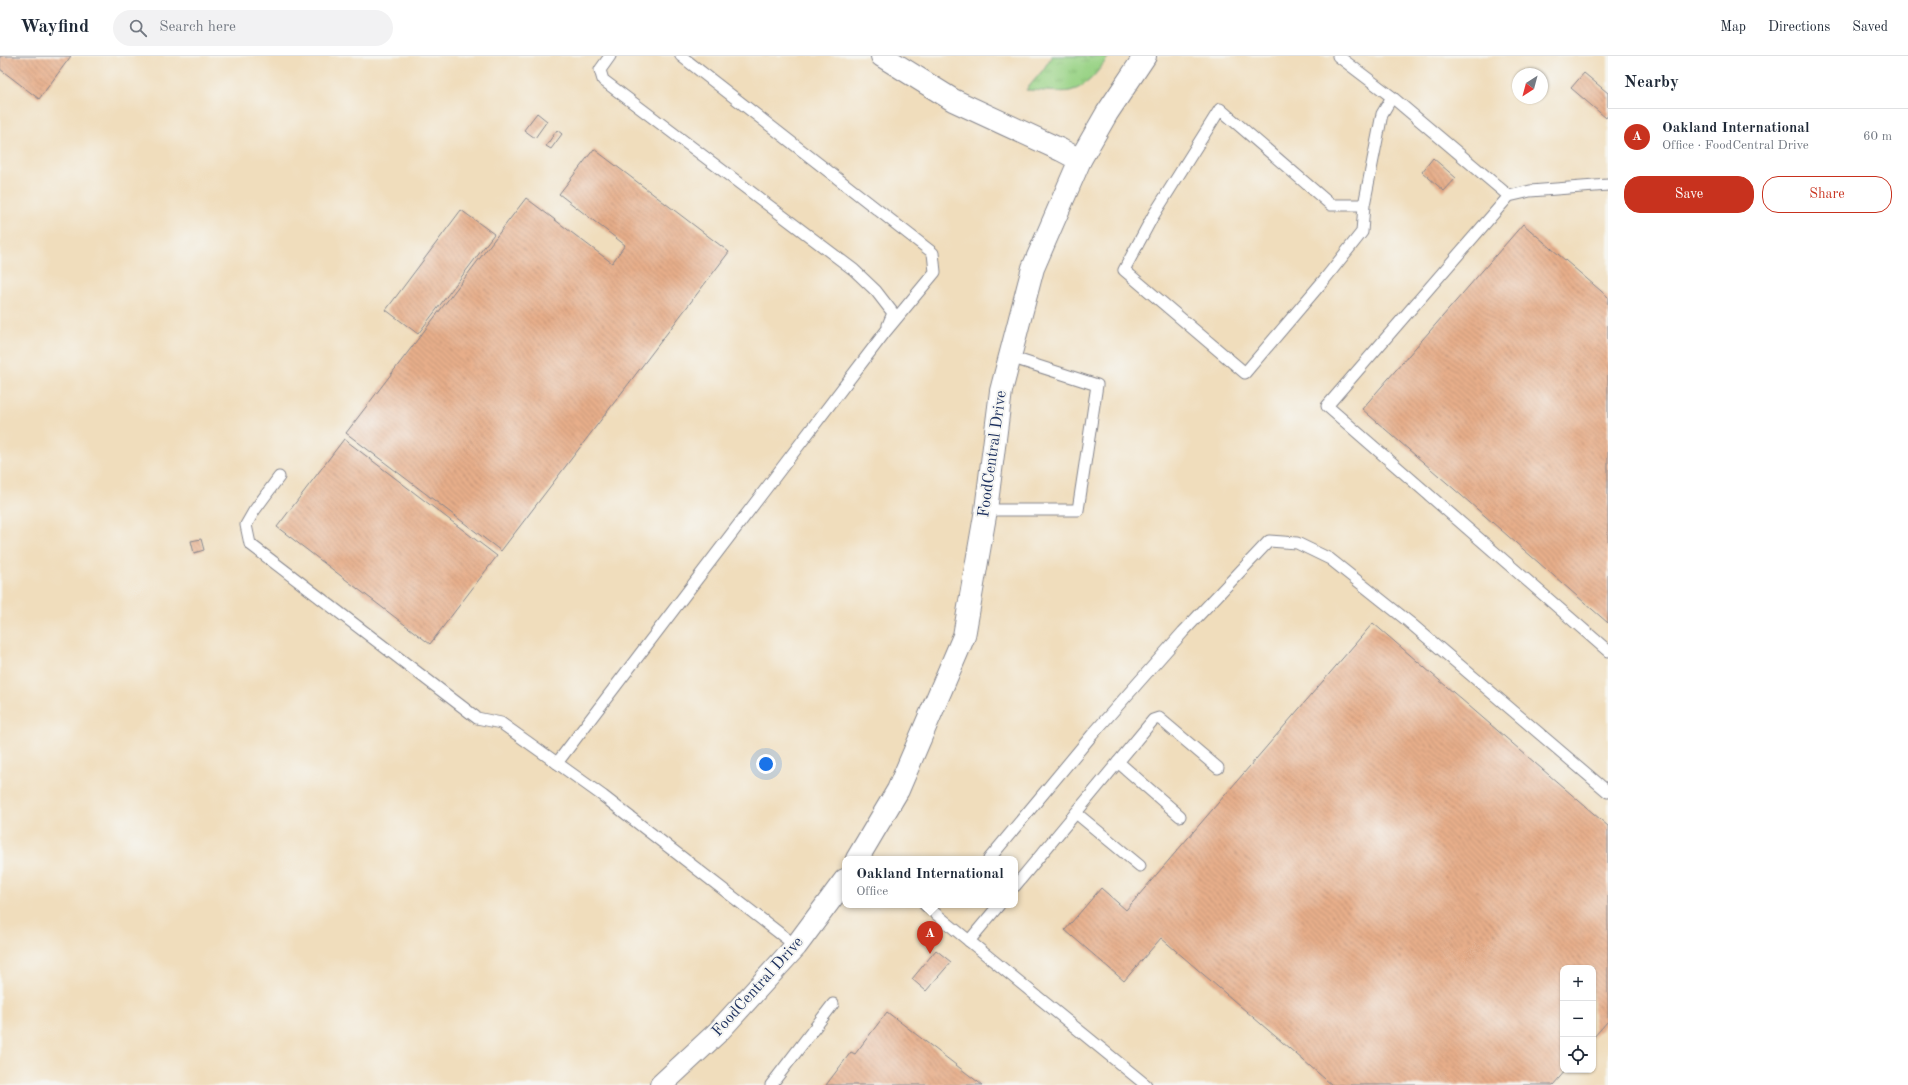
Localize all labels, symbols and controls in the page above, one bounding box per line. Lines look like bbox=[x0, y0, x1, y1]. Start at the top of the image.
search box bbox=[113, 10, 393, 46]
icon: search bbox=[127, 17, 149, 39]
text: Wayfind bbox=[20, 18, 89, 37]
text: Search here bbox=[159, 20, 236, 35]
text: Map bbox=[1720, 20, 1746, 34]
text: Directions bbox=[1768, 20, 1830, 34]
text: Saved bbox=[1852, 20, 1888, 34]
north arrow bbox=[1512, 68, 1548, 104]
text: Nearby bbox=[1624, 74, 1679, 91]
text: Oakland International bbox=[1662, 121, 1810, 136]
text: A bbox=[1632, 130, 1642, 143]
text: 60 m bbox=[1863, 130, 1892, 143]
text: Office · FoodCentral Drive bbox=[1662, 139, 1809, 152]
button: Save bbox=[1624, 176, 1754, 213]
button: Share bbox=[1762, 176, 1892, 213]
street label: FoodCentral Drive bbox=[976, 390, 1010, 518]
your location bbox=[756, 754, 776, 774]
popup bbox=[842, 856, 1018, 908]
text: Oakland International bbox=[856, 867, 1004, 882]
text: Office bbox=[856, 885, 888, 898]
pin: A bbox=[917, 921, 943, 954]
street label: FoodCentral Drive bbox=[709, 934, 807, 1040]
map controls bbox=[1560, 965, 1596, 1073]
button: + bbox=[1560, 965, 1596, 1001]
button: − bbox=[1560, 1001, 1596, 1037]
button: locate bbox=[1560, 1037, 1596, 1073]

